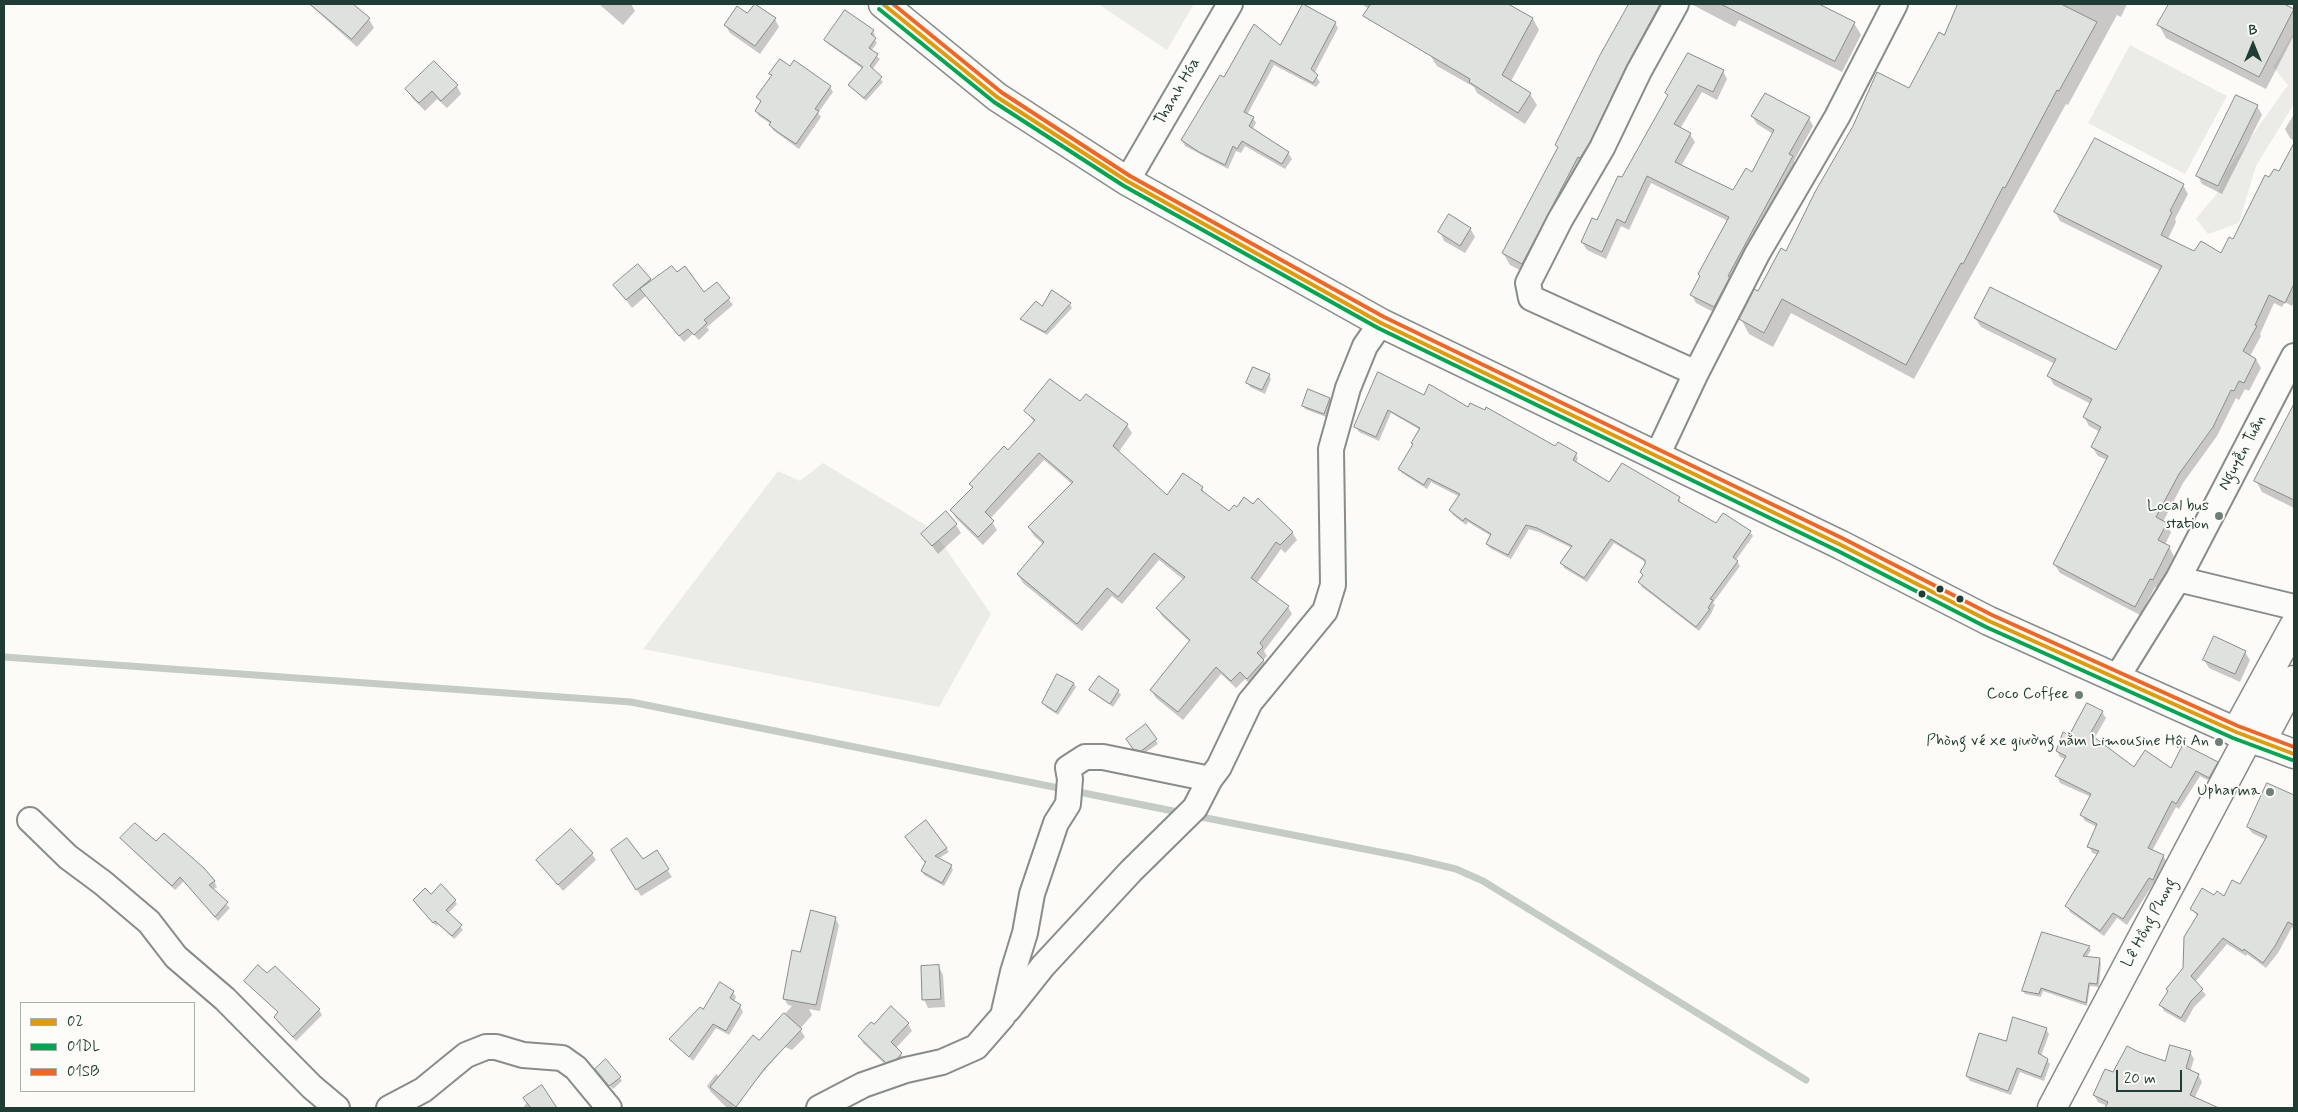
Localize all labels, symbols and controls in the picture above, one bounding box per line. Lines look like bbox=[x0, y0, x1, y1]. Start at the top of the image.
north arrow bbox=[2228, 20, 2278, 70]
text: B bbox=[2249, 21, 2257, 39]
street label: Thanh Hóa bbox=[1151, 55, 1205, 129]
street label: Nguyễn Tuân bbox=[2215, 412, 2271, 494]
place label: Local bus station bbox=[2147, 497, 2209, 535]
marker: Local bus station bbox=[2213, 510, 2225, 522]
unlabelled marker bbox=[1935, 584, 1945, 594]
unlabelled marker bbox=[1917, 589, 1927, 599]
unlabelled marker bbox=[1955, 594, 1965, 604]
place label: Coco Coffee bbox=[1986, 685, 2069, 705]
marker: Coco Coffee bbox=[2073, 689, 2085, 701]
place label: Phòng vé xe giường nằm Limousine Hội An bbox=[1926, 732, 2209, 752]
marker: Phòng vé xe giường nằm Limousine Hội An bbox=[2213, 736, 2225, 748]
place label: Upharma bbox=[2197, 782, 2260, 802]
marker: Upharma bbox=[2264, 786, 2276, 798]
street label: Lê Hồng Phong bbox=[2118, 875, 2182, 971]
legend bbox=[20, 1002, 195, 1092]
text: 02 bbox=[67, 1012, 83, 1032]
text: 01DL bbox=[67, 1037, 100, 1057]
scale bar bbox=[2118, 1060, 2184, 1092]
text: 01SB bbox=[67, 1062, 99, 1082]
text: 20 m bbox=[2124, 1069, 2156, 1089]

